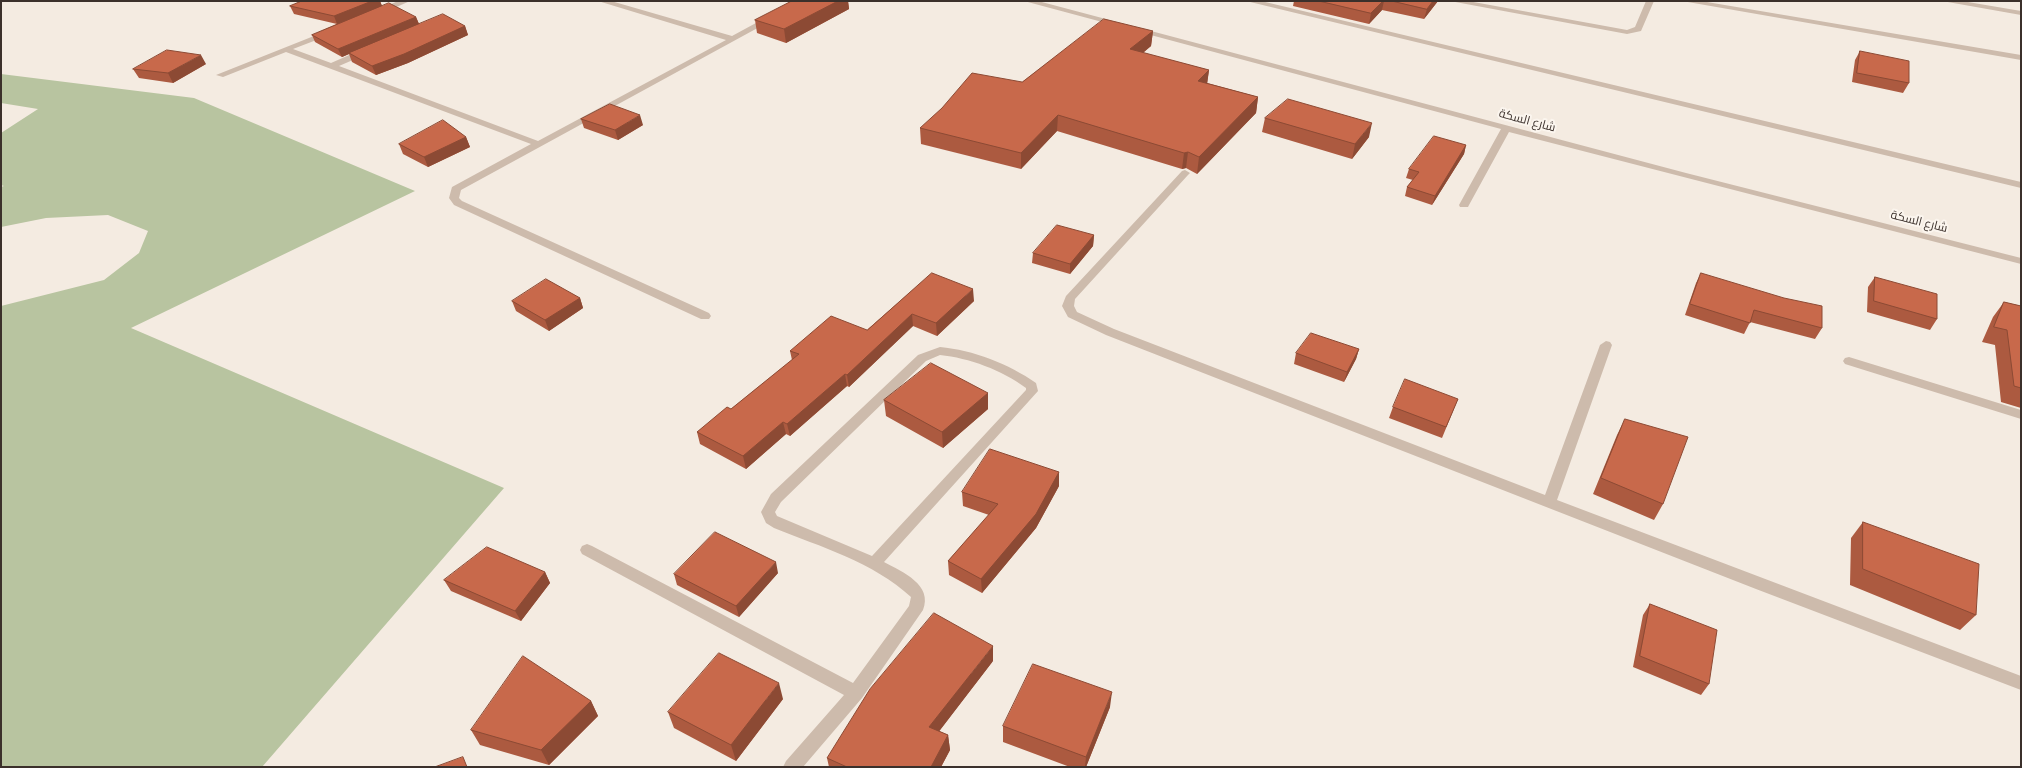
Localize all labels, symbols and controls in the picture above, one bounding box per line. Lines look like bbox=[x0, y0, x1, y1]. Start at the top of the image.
street label: شارع السكة bbox=[1497, 107, 1557, 135]
street label: شارع السكة bbox=[1889, 208, 1949, 236]

